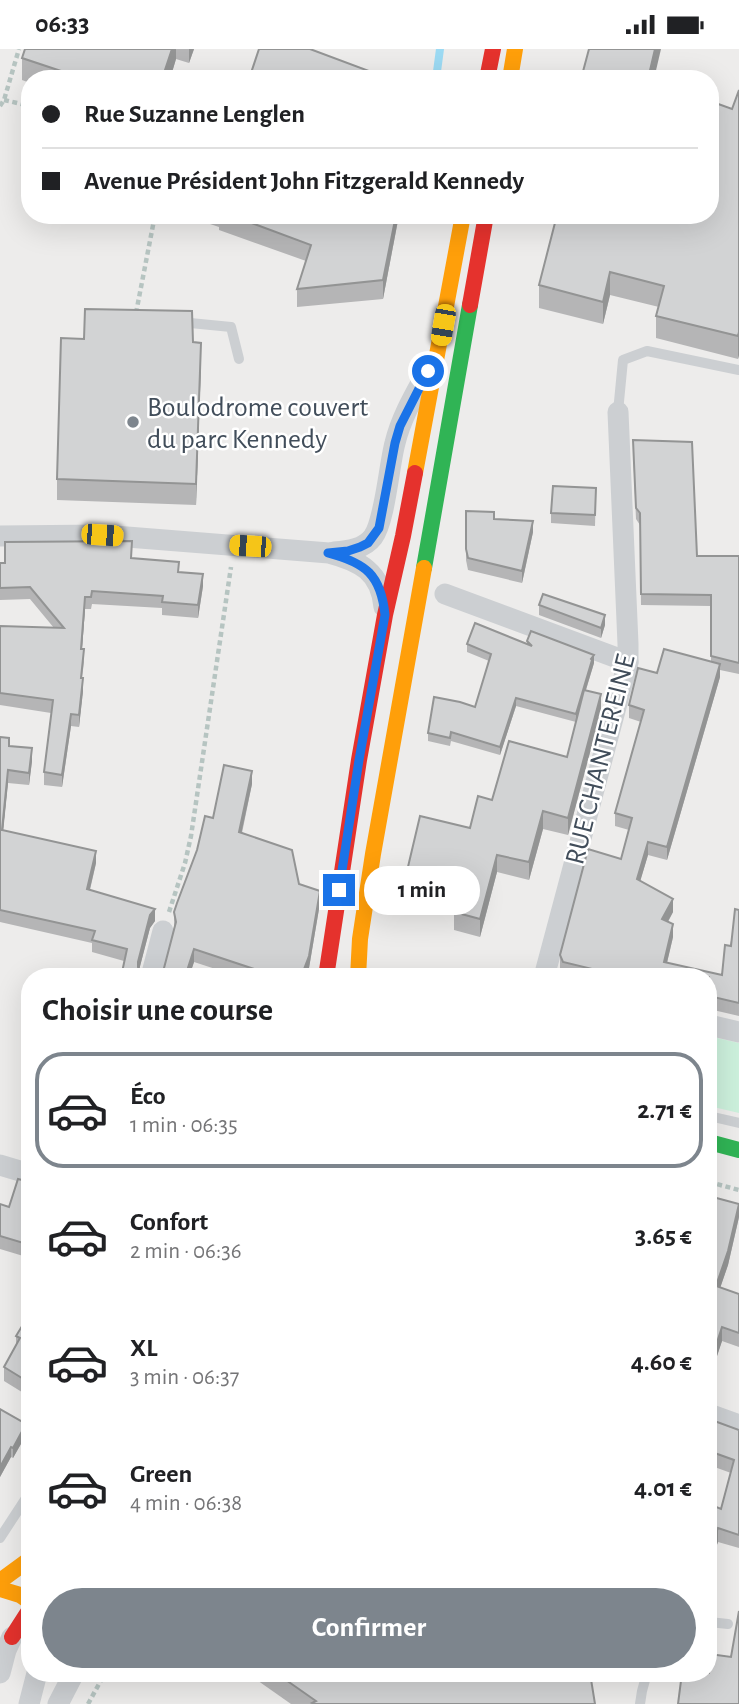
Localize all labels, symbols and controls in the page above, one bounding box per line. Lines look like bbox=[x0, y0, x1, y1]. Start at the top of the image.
text: 06:33 bbox=[35, 11, 89, 37]
text: Rue Suzanne Lenglen bbox=[84, 101, 305, 127]
text: Avenue Président John Fitzgerald Kennedy bbox=[84, 168, 524, 194]
car bbox=[430, 302, 457, 348]
route start bbox=[412, 355, 444, 387]
place label: Boulodrome couvert du parc Kennedy bbox=[147, 394, 368, 454]
marker: Boulodrome couvert du parc Kennedy bbox=[125, 414, 141, 430]
car bbox=[81, 523, 124, 547]
car bbox=[229, 534, 272, 558]
street label: RUE CHANTEREINE bbox=[561, 651, 641, 867]
callout: 1 min bbox=[364, 865, 479, 915]
route end bbox=[323, 874, 355, 906]
text: 1 min bbox=[398, 879, 446, 902]
text: Choisir une course bbox=[42, 994, 273, 1026]
icon: car bbox=[46, 1079, 109, 1142]
text: Éco bbox=[130, 1083, 166, 1109]
text: 2.71 € bbox=[637, 1097, 692, 1123]
text: 1 min · 06:35 bbox=[130, 1114, 238, 1137]
icon: car bbox=[46, 1205, 109, 1268]
text: Confort bbox=[130, 1209, 208, 1235]
text: 3.65 € bbox=[635, 1223, 692, 1249]
text: 2 min · 06:36 bbox=[130, 1240, 241, 1263]
icon: car bbox=[46, 1331, 109, 1394]
text: XL bbox=[130, 1335, 157, 1361]
text: 4.60 € bbox=[631, 1349, 692, 1375]
text: 3 min · 06:37 bbox=[130, 1366, 239, 1389]
icon: car bbox=[46, 1457, 109, 1520]
text: Green bbox=[130, 1461, 192, 1487]
text: 4.01 € bbox=[634, 1475, 692, 1501]
text: 4 min · 06:38 bbox=[130, 1492, 242, 1515]
button: Confirmer bbox=[42, 1588, 696, 1668]

